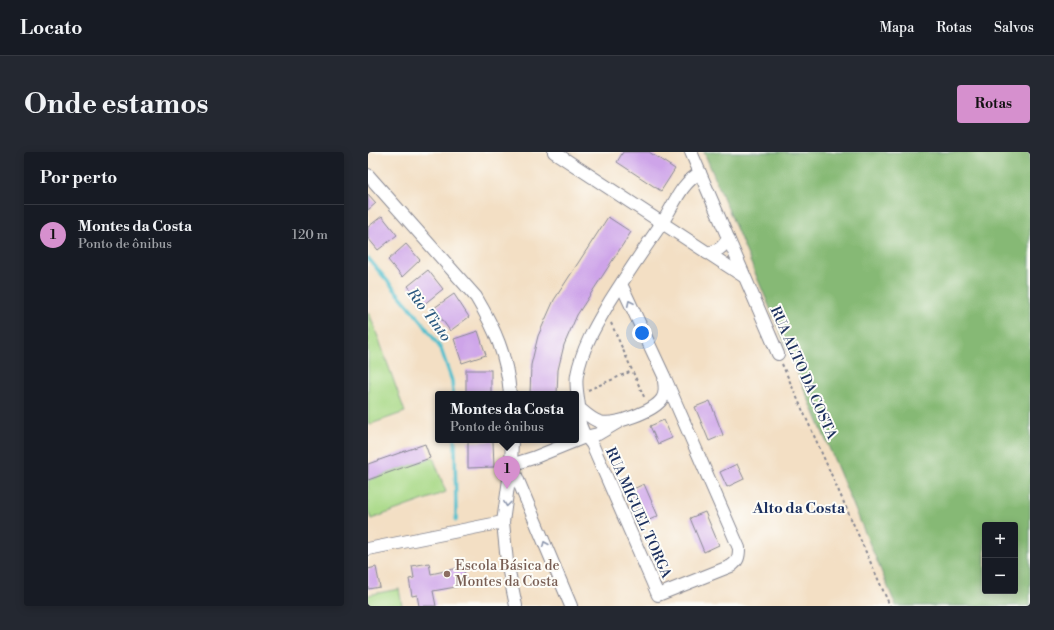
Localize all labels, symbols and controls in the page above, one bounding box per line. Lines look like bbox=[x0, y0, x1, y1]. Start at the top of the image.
text: Locato bbox=[20, 16, 82, 40]
text: Mapa bbox=[880, 19, 914, 37]
text: Rotas bbox=[936, 19, 972, 37]
text: Salvos bbox=[994, 19, 1034, 37]
button: Rotas bbox=[957, 85, 1030, 123]
text: Onde estamos bbox=[24, 87, 209, 122]
text: Por perto bbox=[40, 167, 117, 189]
text: Montes da Costa bbox=[78, 217, 192, 236]
text: 1 bbox=[50, 227, 56, 243]
text: 120 m bbox=[292, 227, 328, 243]
text: Ponto de ônibus bbox=[78, 236, 172, 252]
water label: Rio Tinto bbox=[402, 284, 455, 346]
one-way arrow bbox=[627, 299, 635, 307]
street label: RUA ALTO DA COSTA bbox=[766, 304, 841, 443]
your location bbox=[632, 323, 652, 343]
popup bbox=[435, 391, 579, 443]
text: Montes da Costa bbox=[450, 400, 564, 419]
text: Ponto de ônibus bbox=[450, 419, 544, 435]
street label: RUA MIGUEL TORGA bbox=[601, 445, 675, 582]
pin: 1 bbox=[494, 456, 520, 489]
district label: Alto da Costa bbox=[752, 499, 846, 518]
one-way arrow bbox=[503, 501, 512, 507]
map controls bbox=[982, 522, 1018, 594]
button: + bbox=[982, 522, 1018, 558]
one-way arrow bbox=[542, 541, 550, 549]
place label: Escola Básica de Montes da Costa bbox=[455, 557, 560, 591]
button: − bbox=[982, 558, 1018, 594]
marker: Escola Básica de Montes da Costa bbox=[442, 569, 452, 579]

